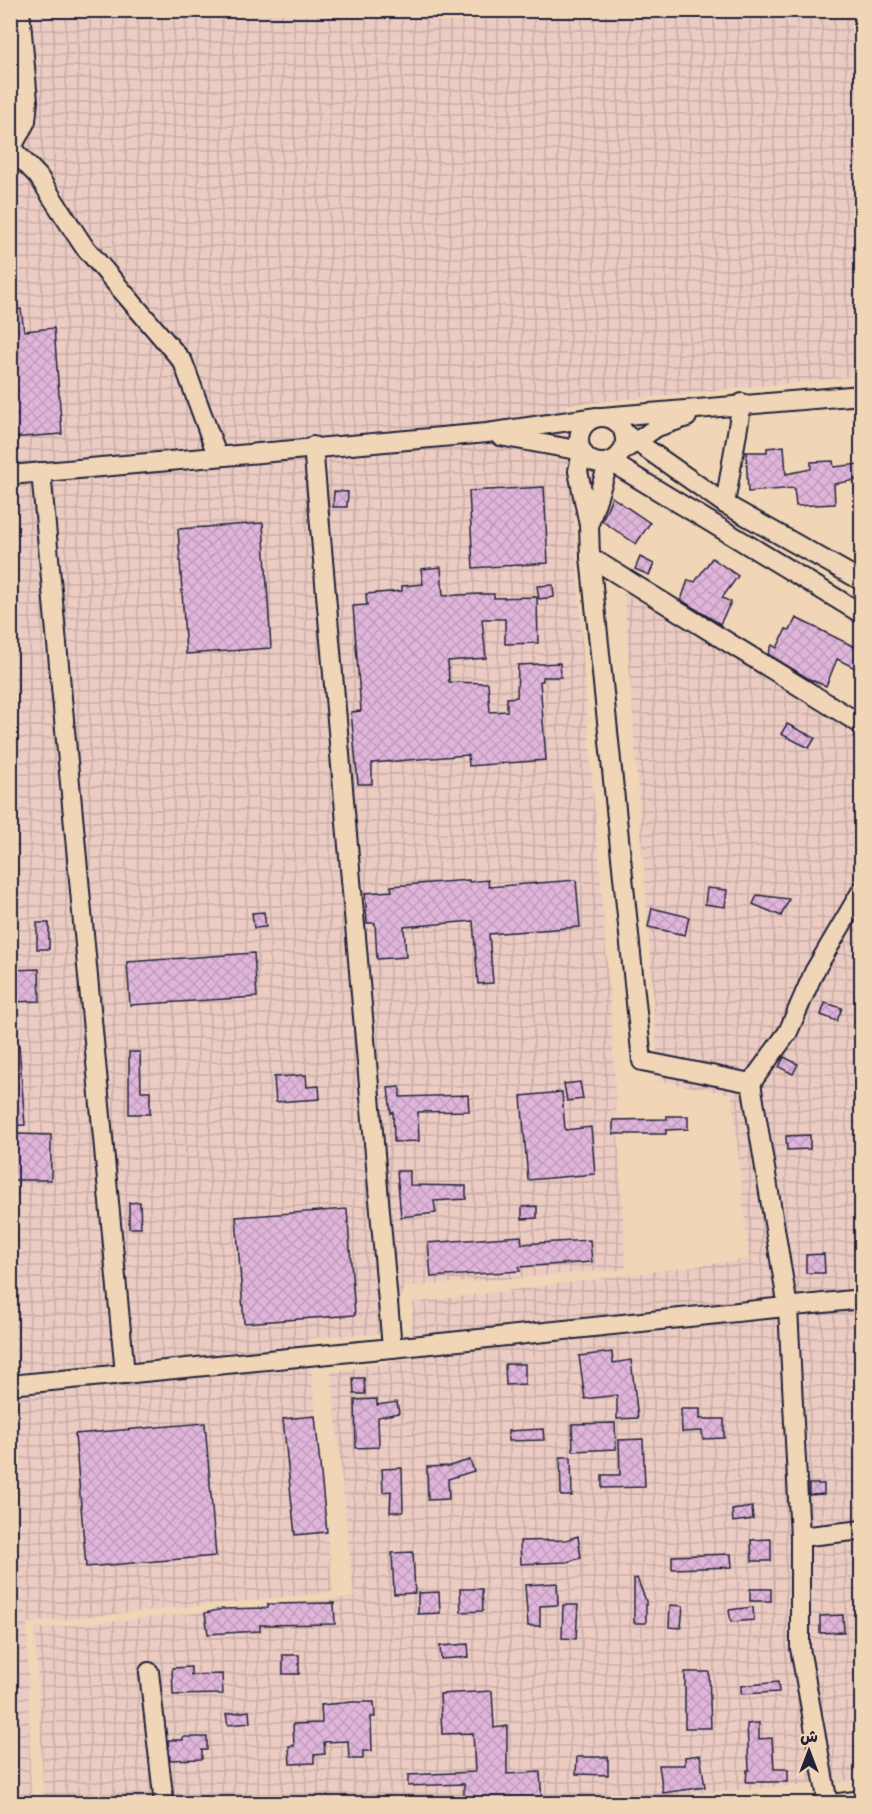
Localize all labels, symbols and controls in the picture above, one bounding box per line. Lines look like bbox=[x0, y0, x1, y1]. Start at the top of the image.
north arrow bbox=[779, 1721, 839, 1781]
text: ش bbox=[800, 1727, 818, 1750]

